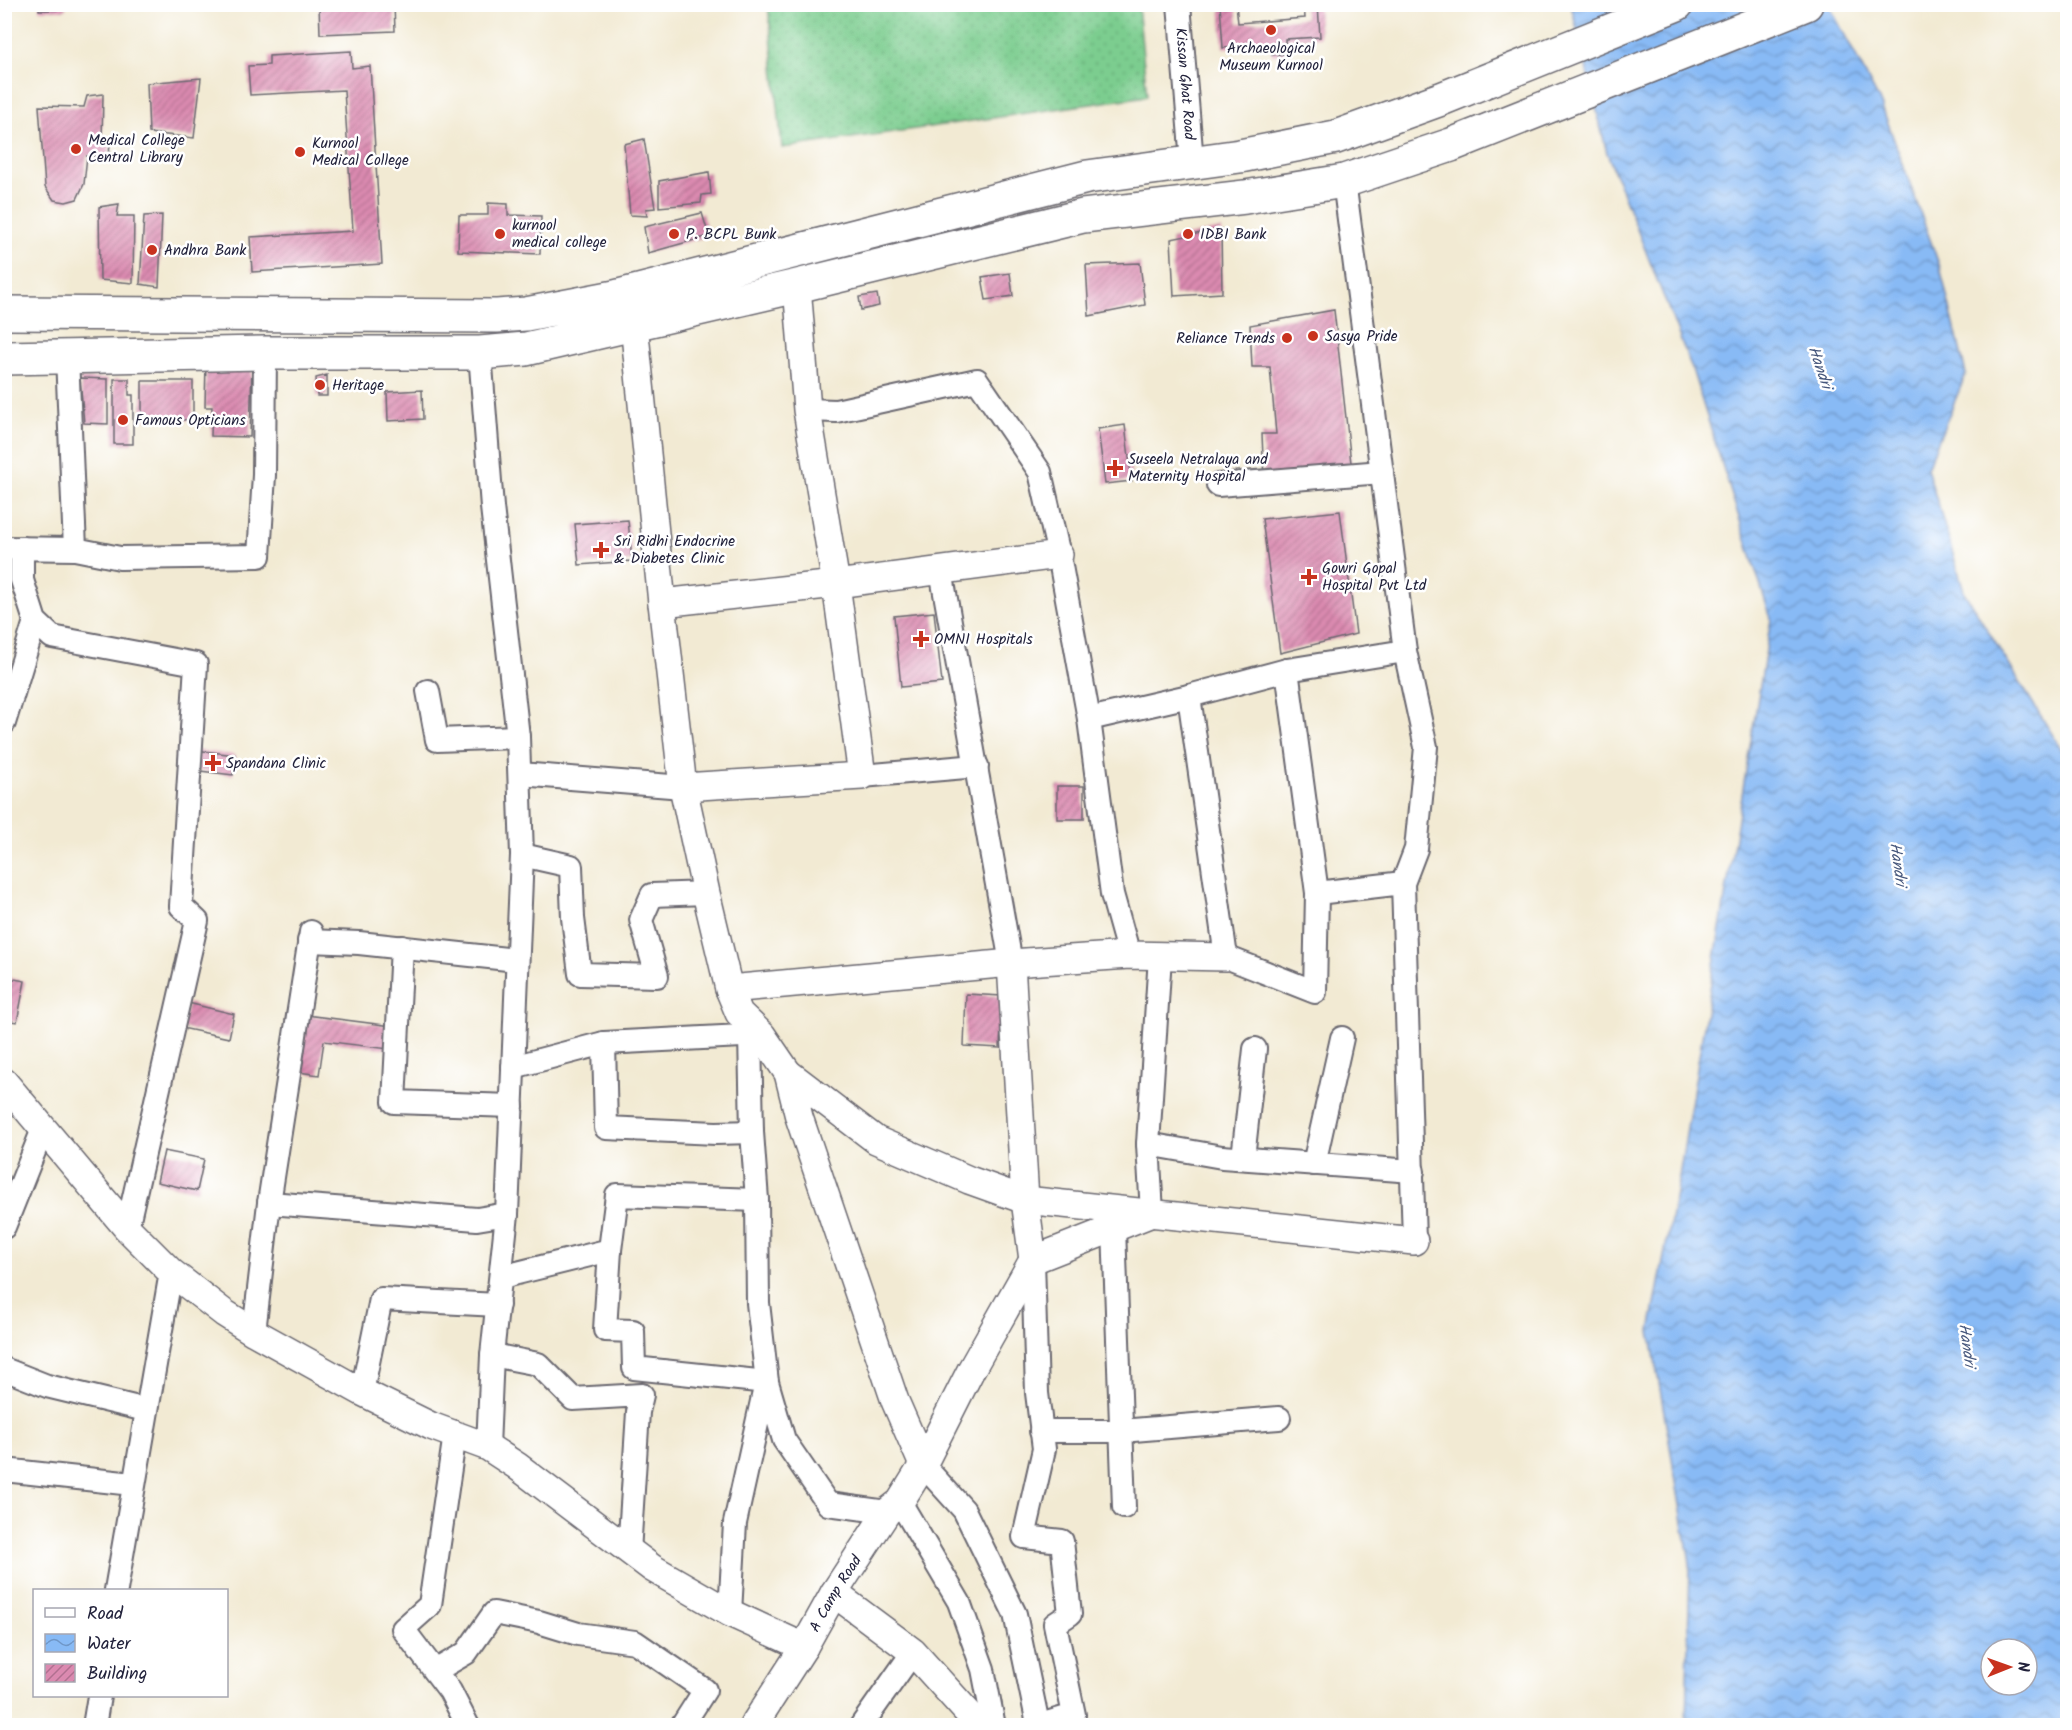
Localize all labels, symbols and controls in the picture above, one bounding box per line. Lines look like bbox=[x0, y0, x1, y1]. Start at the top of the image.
marker: Archaeological Museum Kurnool bbox=[1264, 23, 1278, 37]
street label: Kissan Ghat Road bbox=[1168, 27, 1201, 141]
place label: Archaeological Museum Kurnool bbox=[1219, 37, 1323, 78]
place label: Medical College Central Library bbox=[88, 129, 185, 170]
place label: Kurnool Medical College bbox=[312, 132, 409, 173]
marker: Medical College Central Library bbox=[69, 142, 83, 156]
marker: Kurnool Medical College bbox=[293, 145, 307, 159]
place label: kurnool medical college bbox=[512, 214, 607, 255]
place label: P. BCPL Bunk bbox=[686, 223, 777, 247]
place label: IDBI Bank bbox=[1200, 223, 1267, 247]
marker: kurnool medical college bbox=[493, 227, 507, 241]
marker: P. BCPL Bunk bbox=[667, 227, 681, 241]
marker: IDBI Bank bbox=[1181, 227, 1195, 241]
place label: Andhra Bank bbox=[164, 239, 247, 263]
marker: Andhra Bank bbox=[145, 243, 159, 257]
place label: Sasya Pride bbox=[1325, 325, 1398, 349]
place label: Reliance Trends bbox=[1176, 327, 1276, 351]
marker: Sasya Pride bbox=[1306, 329, 1320, 343]
marker: Reliance Trends bbox=[1280, 331, 1294, 345]
water label: Handri bbox=[1801, 343, 1840, 395]
place label: Heritage bbox=[332, 374, 384, 398]
marker: Heritage bbox=[313, 378, 327, 392]
place label: Famous Opticians bbox=[135, 409, 246, 433]
marker: Famous Opticians bbox=[116, 413, 130, 427]
place label: Suseela Netralaya and Maternity Hospital bbox=[1128, 448, 1268, 489]
marker: Suseela Netralaya and Maternity Hospital bbox=[1106, 459, 1124, 477]
place label: Sri Ridhi Endocrine & Diabetes Clinic bbox=[614, 530, 735, 571]
marker: Sri Ridhi Endocrine & Diabetes Clinic bbox=[592, 541, 610, 559]
place label: Gowri Gopal Hospital Pvt Ltd bbox=[1322, 557, 1427, 598]
marker: Gowri Gopal Hospital Pvt Ltd bbox=[1300, 568, 1318, 586]
place label: OMNI Hospitals bbox=[934, 628, 1033, 652]
marker: OMNI Hospitals bbox=[912, 630, 930, 648]
place label: Spandana Clinic bbox=[226, 752, 327, 776]
marker: Spandana Clinic bbox=[204, 754, 222, 772]
water label: Handri bbox=[1882, 841, 1913, 891]
water label: Handri bbox=[1951, 1322, 1982, 1372]
street label: A Camp Road bbox=[803, 1550, 869, 1637]
legend bbox=[33, 1589, 228, 1697]
text: Road bbox=[87, 1600, 124, 1629]
text: Water bbox=[87, 1630, 132, 1659]
north arrow bbox=[1979, 1637, 2039, 1697]
text: Building bbox=[87, 1660, 147, 1689]
text: N bbox=[2010, 1661, 2035, 1672]

